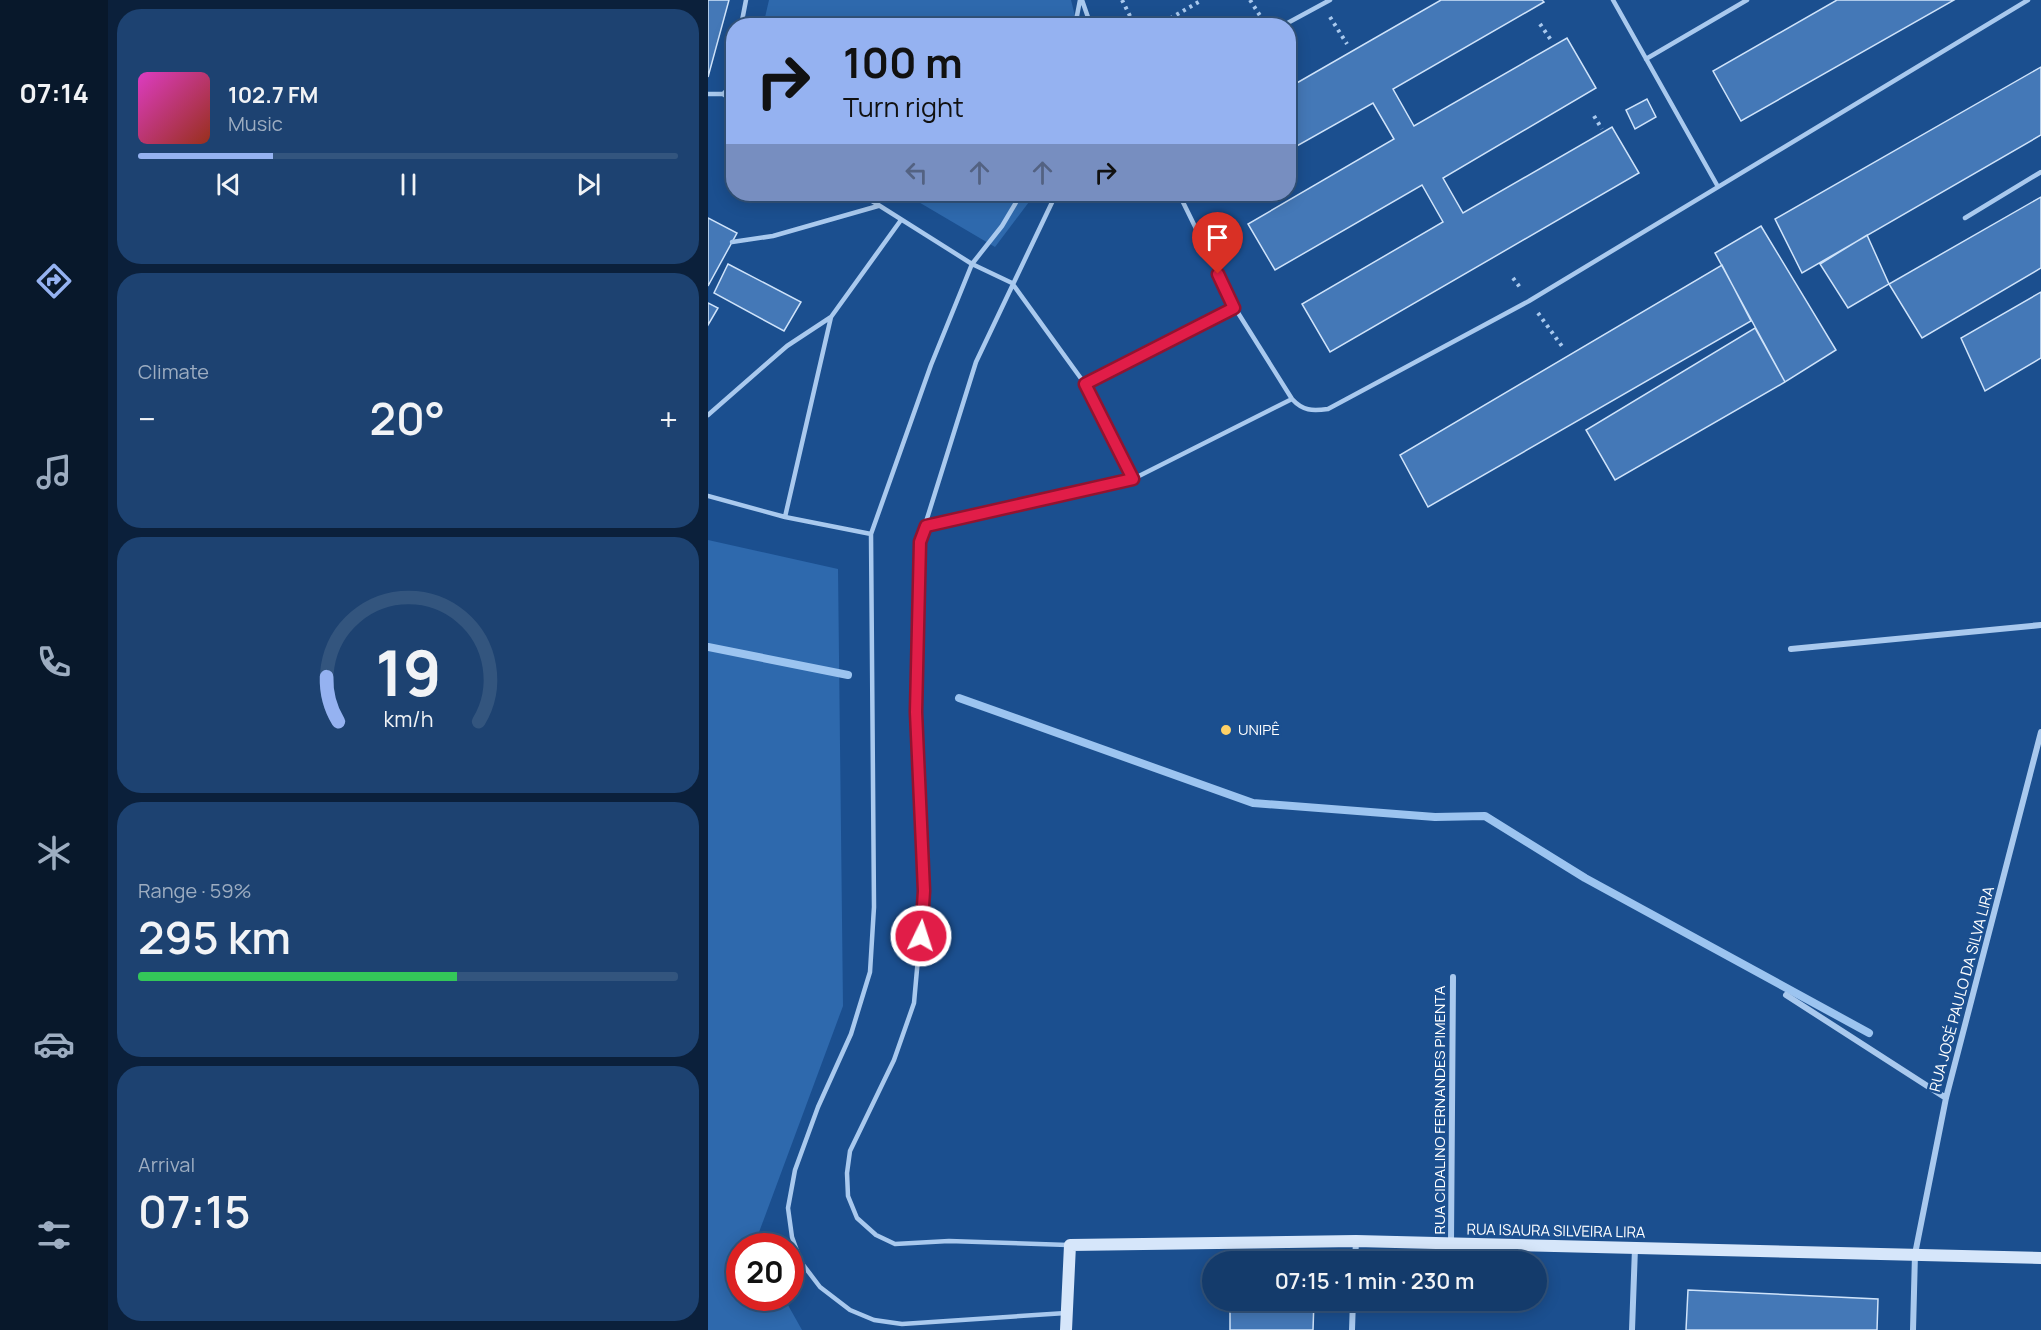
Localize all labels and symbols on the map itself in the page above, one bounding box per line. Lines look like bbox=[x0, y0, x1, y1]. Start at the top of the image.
pin bbox=[1192, 212, 1243, 274]
place label: UNIPÊ bbox=[1238, 719, 1280, 740]
marker: UNIPÊ bbox=[1219, 723, 1233, 737]
street label: RUA JOSÉ PAULO DA SILVA LIRA bbox=[1924, 883, 1999, 1094]
position arrow bbox=[889, 904, 953, 968]
street label: RUA CIDALINO FERNANDES PIMENTA bbox=[1429, 985, 1450, 1235]
street label: RUA ISAURA SILVEIRA LIRA bbox=[1466, 1218, 1646, 1243]
speed limit sign: 20 bbox=[726, 1233, 804, 1311]

